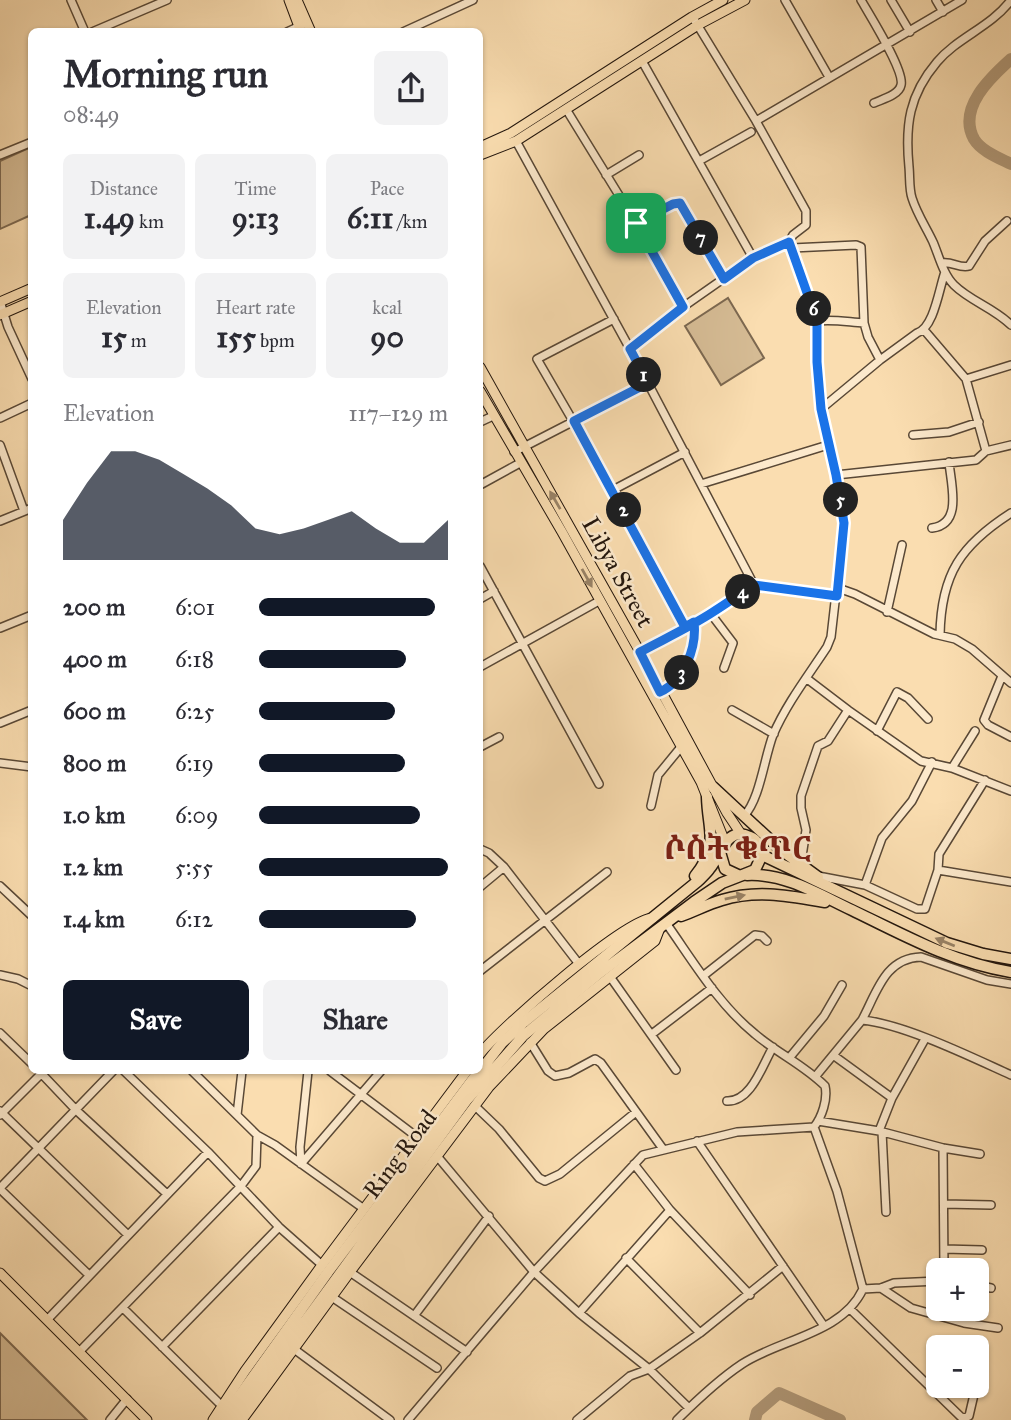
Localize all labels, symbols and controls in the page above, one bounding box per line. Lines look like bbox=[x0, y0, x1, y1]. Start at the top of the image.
text: Morning run bbox=[63, 51, 268, 97]
button: share bbox=[374, 51, 448, 125]
text: 08:49 bbox=[63, 100, 120, 128]
text: Distance bbox=[90, 177, 158, 200]
text: Time bbox=[234, 177, 277, 200]
text: Pace bbox=[370, 177, 404, 200]
pin bbox=[606, 193, 666, 253]
text: 1.49 bbox=[84, 200, 135, 236]
text: 9:13 bbox=[232, 200, 279, 236]
text: 6:11 bbox=[347, 200, 393, 236]
icon: arrive bbox=[617, 204, 655, 242]
text: km bbox=[135, 210, 164, 233]
text: /km bbox=[393, 210, 427, 233]
pin: 7 bbox=[684, 220, 718, 256]
text: 7 bbox=[695, 226, 706, 249]
pin: 6 bbox=[796, 292, 832, 326]
text: Elevation bbox=[86, 296, 162, 319]
text: Heart rate bbox=[216, 296, 295, 319]
text: kcal bbox=[372, 296, 402, 319]
text: 6 bbox=[809, 297, 818, 320]
text: 15 bbox=[101, 319, 127, 355]
text: 155 bbox=[216, 319, 256, 355]
text: 90 bbox=[370, 319, 404, 355]
text: m bbox=[127, 329, 147, 352]
text: bpm bbox=[256, 329, 295, 352]
pin: 1 bbox=[626, 358, 662, 392]
text: 1 bbox=[640, 363, 647, 386]
text: Elevation bbox=[63, 399, 154, 427]
text: 117–129 m bbox=[348, 399, 448, 427]
pin: 5 bbox=[824, 482, 858, 518]
text: 5 bbox=[836, 488, 845, 511]
one-way arrow bbox=[549, 490, 561, 510]
pin: 2 bbox=[606, 492, 642, 528]
text: 2 bbox=[619, 498, 628, 521]
street label: Libya Street bbox=[575, 512, 661, 633]
one-way arrow bbox=[581, 568, 593, 588]
pin: 4 bbox=[726, 574, 760, 610]
text: 4 bbox=[737, 580, 748, 603]
text: 200 m bbox=[63, 593, 125, 621]
text: 6:01 bbox=[175, 593, 215, 621]
text: 400 m bbox=[63, 645, 127, 673]
text: 6:18 bbox=[175, 645, 214, 673]
pin: 3 bbox=[664, 656, 700, 690]
text: 3 bbox=[678, 661, 685, 684]
text: 600 m bbox=[63, 697, 126, 725]
text: 6:25 bbox=[175, 697, 214, 725]
text: 800 m bbox=[63, 749, 126, 777]
text: 6:19 bbox=[175, 749, 214, 777]
text: 1.0 km bbox=[63, 801, 125, 829]
text: 6:09 bbox=[175, 801, 218, 829]
district label: ሶስት ቁጥር bbox=[664, 829, 812, 868]
text: 1.2 km bbox=[63, 853, 123, 881]
text: 5:55 bbox=[175, 853, 213, 881]
one-way arrow bbox=[724, 891, 746, 902]
text: 1.4 km bbox=[63, 905, 125, 933]
text: 6:12 bbox=[175, 905, 213, 933]
one-way arrow bbox=[935, 936, 956, 947]
button: Save bbox=[63, 980, 249, 1060]
button: Share bbox=[263, 980, 448, 1060]
street label: Ring Road bbox=[357, 1103, 443, 1205]
map controls bbox=[926, 1258, 989, 1398]
button: + bbox=[926, 1258, 989, 1321]
button: − bbox=[926, 1335, 989, 1398]

